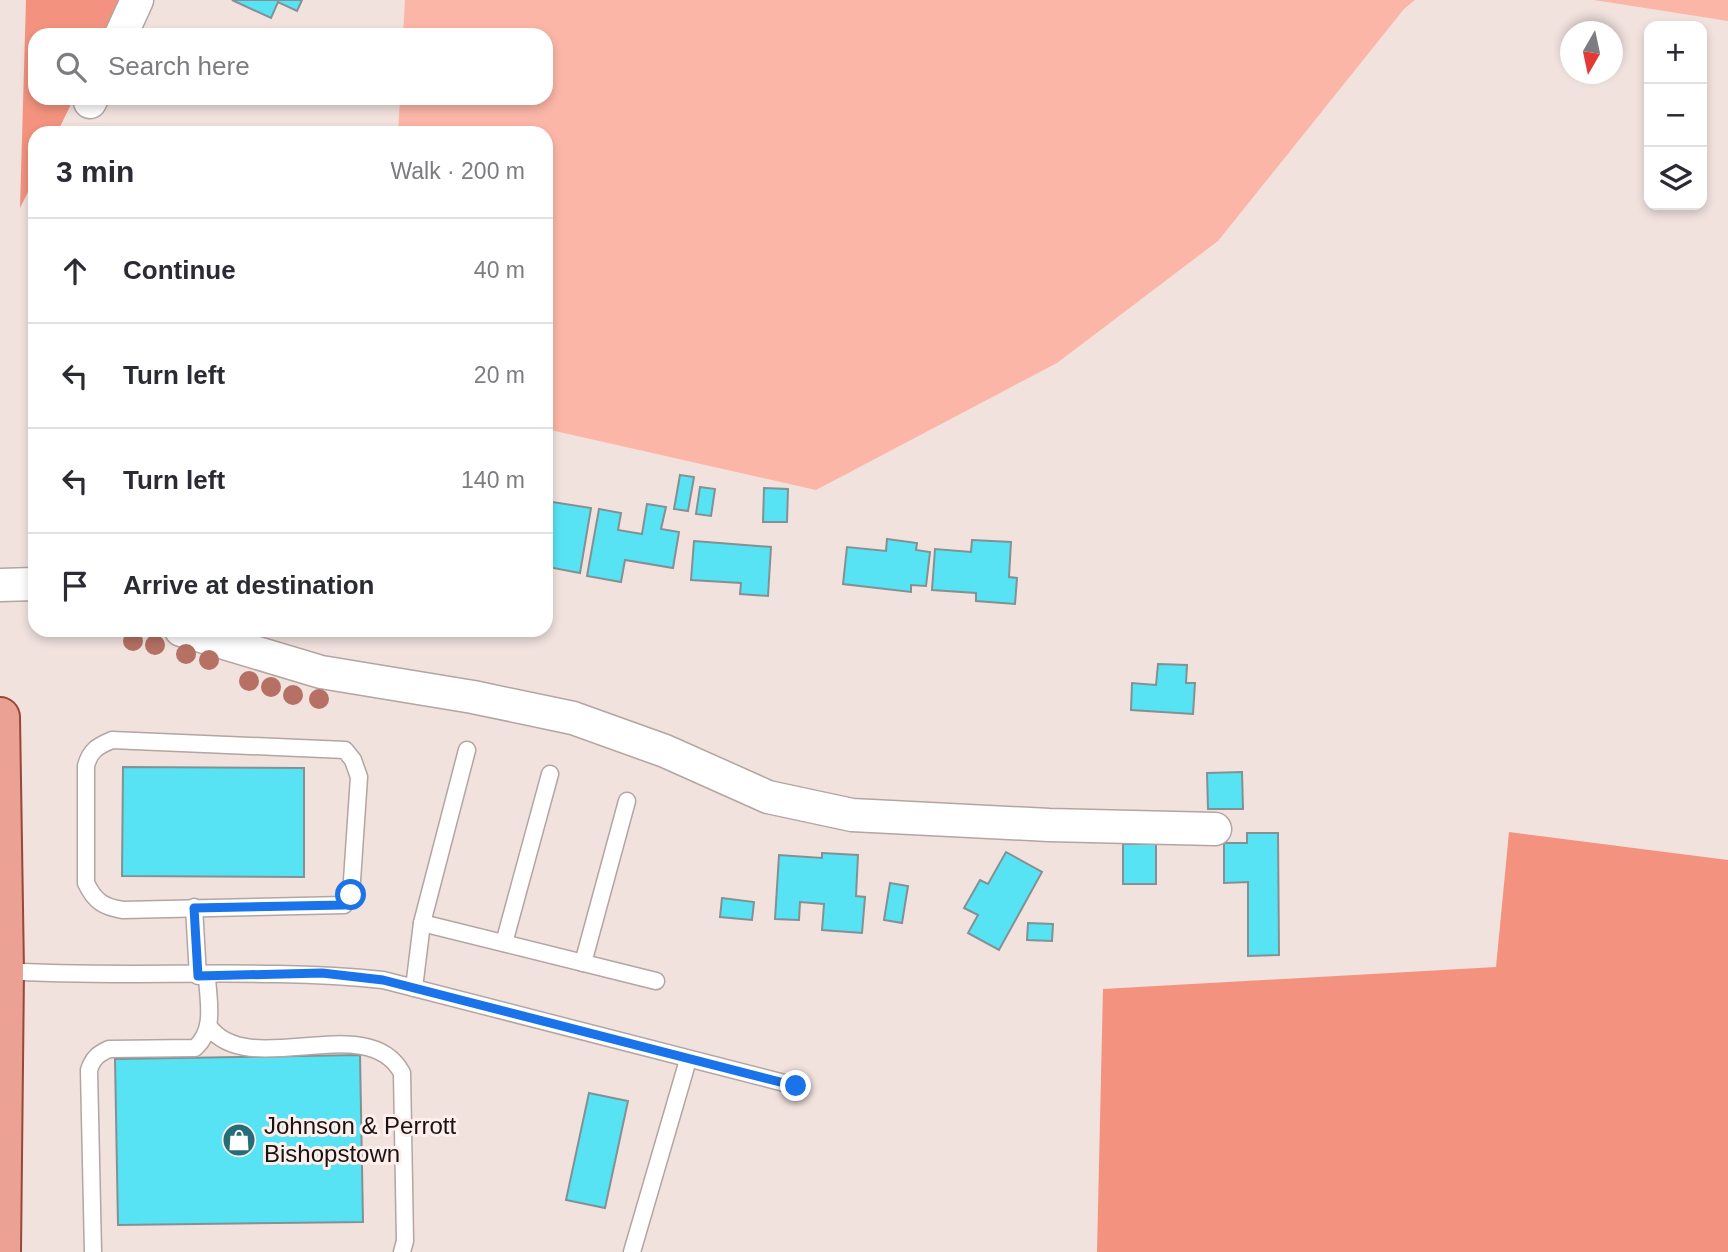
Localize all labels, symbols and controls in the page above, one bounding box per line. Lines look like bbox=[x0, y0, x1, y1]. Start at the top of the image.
north arrow bbox=[1560, 21, 1623, 84]
map controls bbox=[1644, 21, 1707, 210]
button: + bbox=[1644, 21, 1707, 84]
search box bbox=[28, 28, 553, 105]
icon: search bbox=[52, 48, 90, 86]
text: Search here bbox=[108, 51, 250, 81]
button: − bbox=[1644, 84, 1707, 147]
button: layers bbox=[1644, 147, 1707, 210]
text: 3 min bbox=[56, 155, 134, 188]
text: Walk · 200 m bbox=[390, 158, 525, 184]
icon: ahead bbox=[56, 252, 94, 290]
text: Continue bbox=[123, 255, 236, 285]
text: 40 m bbox=[474, 257, 525, 283]
icon: left bbox=[56, 357, 94, 395]
text: Turn left bbox=[123, 360, 225, 390]
text: 20 m bbox=[474, 362, 525, 388]
icon: left bbox=[56, 462, 94, 500]
text: Turn left bbox=[123, 465, 225, 495]
text: 140 m bbox=[461, 467, 525, 493]
icon: arrive bbox=[56, 567, 94, 605]
text: Arrive at destination bbox=[123, 570, 374, 600]
route start bbox=[335, 879, 366, 910]
route end bbox=[780, 1070, 811, 1101]
place label: Johnson & Perrott Bishopstown bbox=[264, 1112, 456, 1167]
shop icon: Johnson & Perrott Bishopstown bbox=[220, 1121, 258, 1159]

